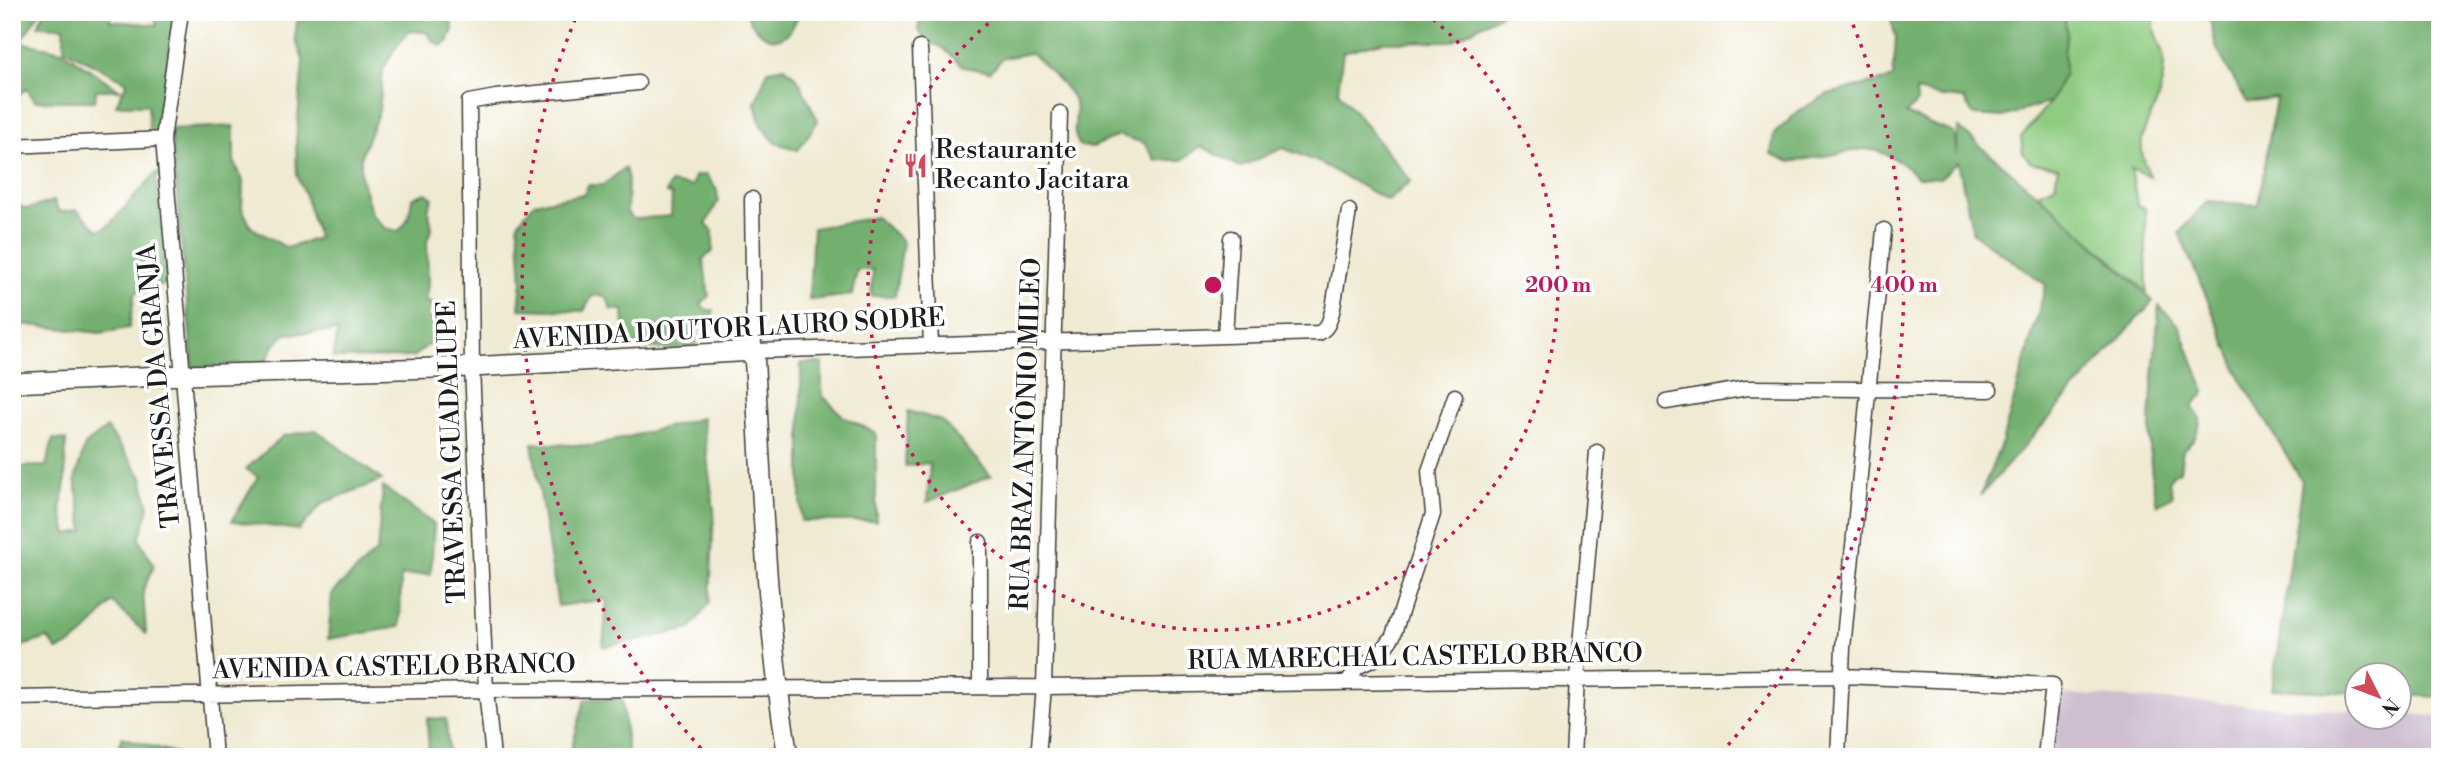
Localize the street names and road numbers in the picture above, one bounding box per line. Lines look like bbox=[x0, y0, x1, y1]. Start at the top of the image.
street label: TRAVESSA DA GRANJA bbox=[131, 241, 187, 529]
street label: RUA BRAZ ANTÔNIO MILEO bbox=[1002, 257, 1048, 611]
street label: TRAVESSA GUADALUPE bbox=[431, 300, 473, 604]
street label: AVENIDA DOUTOR LAURO SODRE bbox=[511, 302, 946, 356]
street label: RUA MARECHAL CASTELO BRANCO bbox=[1187, 637, 1643, 677]
street label: AVENIDA CASTELO BRANCO bbox=[211, 648, 576, 686]

